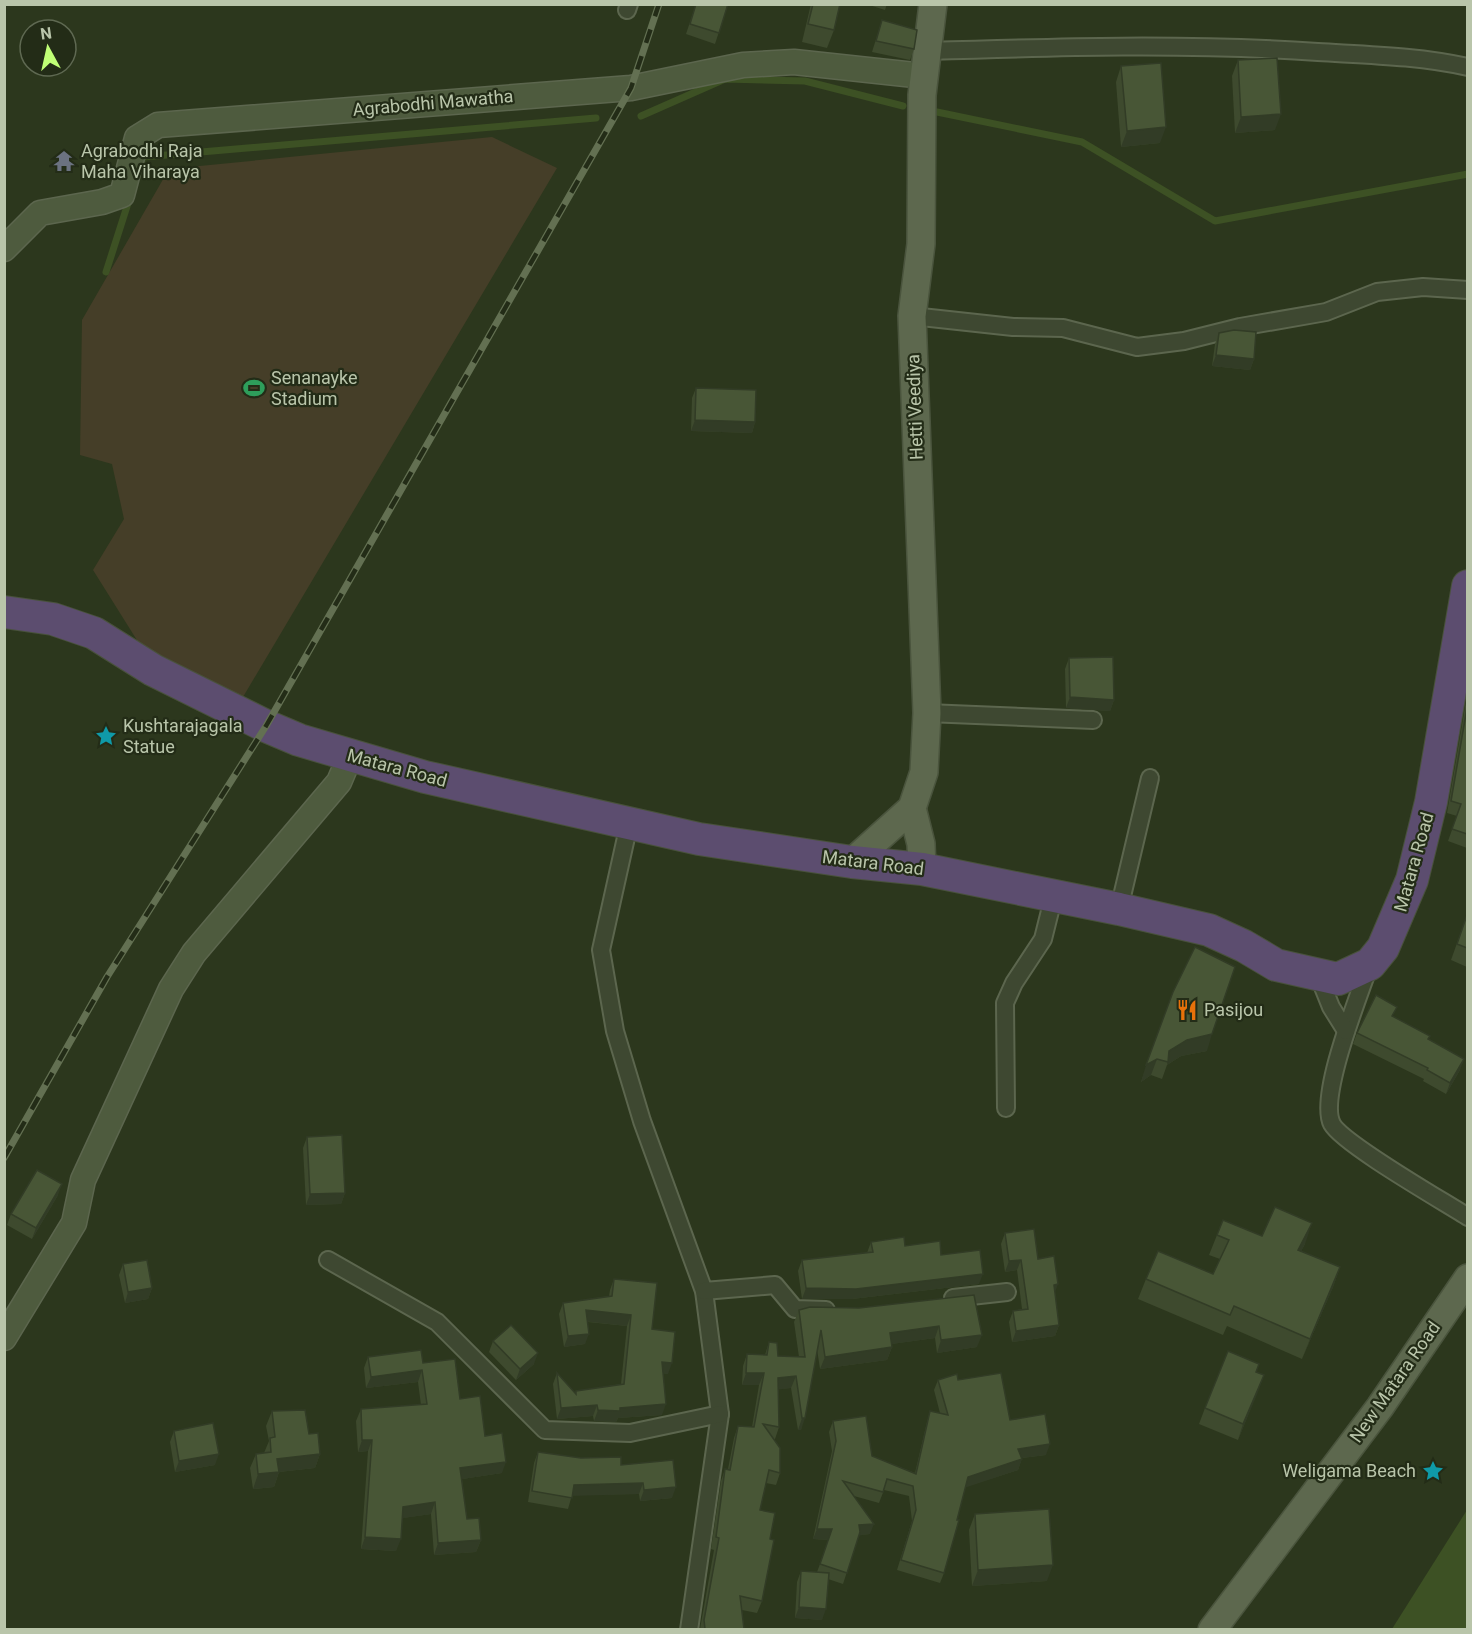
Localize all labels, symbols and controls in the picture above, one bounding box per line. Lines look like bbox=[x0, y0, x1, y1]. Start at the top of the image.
north arrow bbox=[18, 18, 78, 78]
text: N bbox=[39, 23, 53, 44]
street label: Agrabodhi Mawatha bbox=[352, 85, 514, 120]
place label: Agrabodhi Raja Maha Viharaya bbox=[81, 140, 203, 182]
temple icon: Agrabodhi Raja Maha Viharaya bbox=[52, 149, 76, 173]
street label: Hetti Veediya bbox=[902, 354, 927, 460]
place label: Senanayke Stadium bbox=[271, 367, 358, 409]
sports icon: Senanayke Stadium bbox=[242, 376, 266, 400]
place label: Kushtarajagala Statue bbox=[123, 715, 243, 757]
place icon: Kushtarajagala Statue bbox=[94, 724, 118, 748]
street label: Matara Road bbox=[345, 744, 449, 791]
street label: Matara Road bbox=[1389, 810, 1438, 914]
street label: Matara Road bbox=[821, 846, 925, 879]
restaurant icon: Pasijou bbox=[1175, 998, 1199, 1022]
place label: Pasijou bbox=[1204, 999, 1263, 1020]
street label: New Matara Road bbox=[1345, 1317, 1444, 1446]
place icon: Weligama Beach bbox=[1421, 1459, 1445, 1483]
place label: Weligama Beach bbox=[1282, 1460, 1416, 1481]

